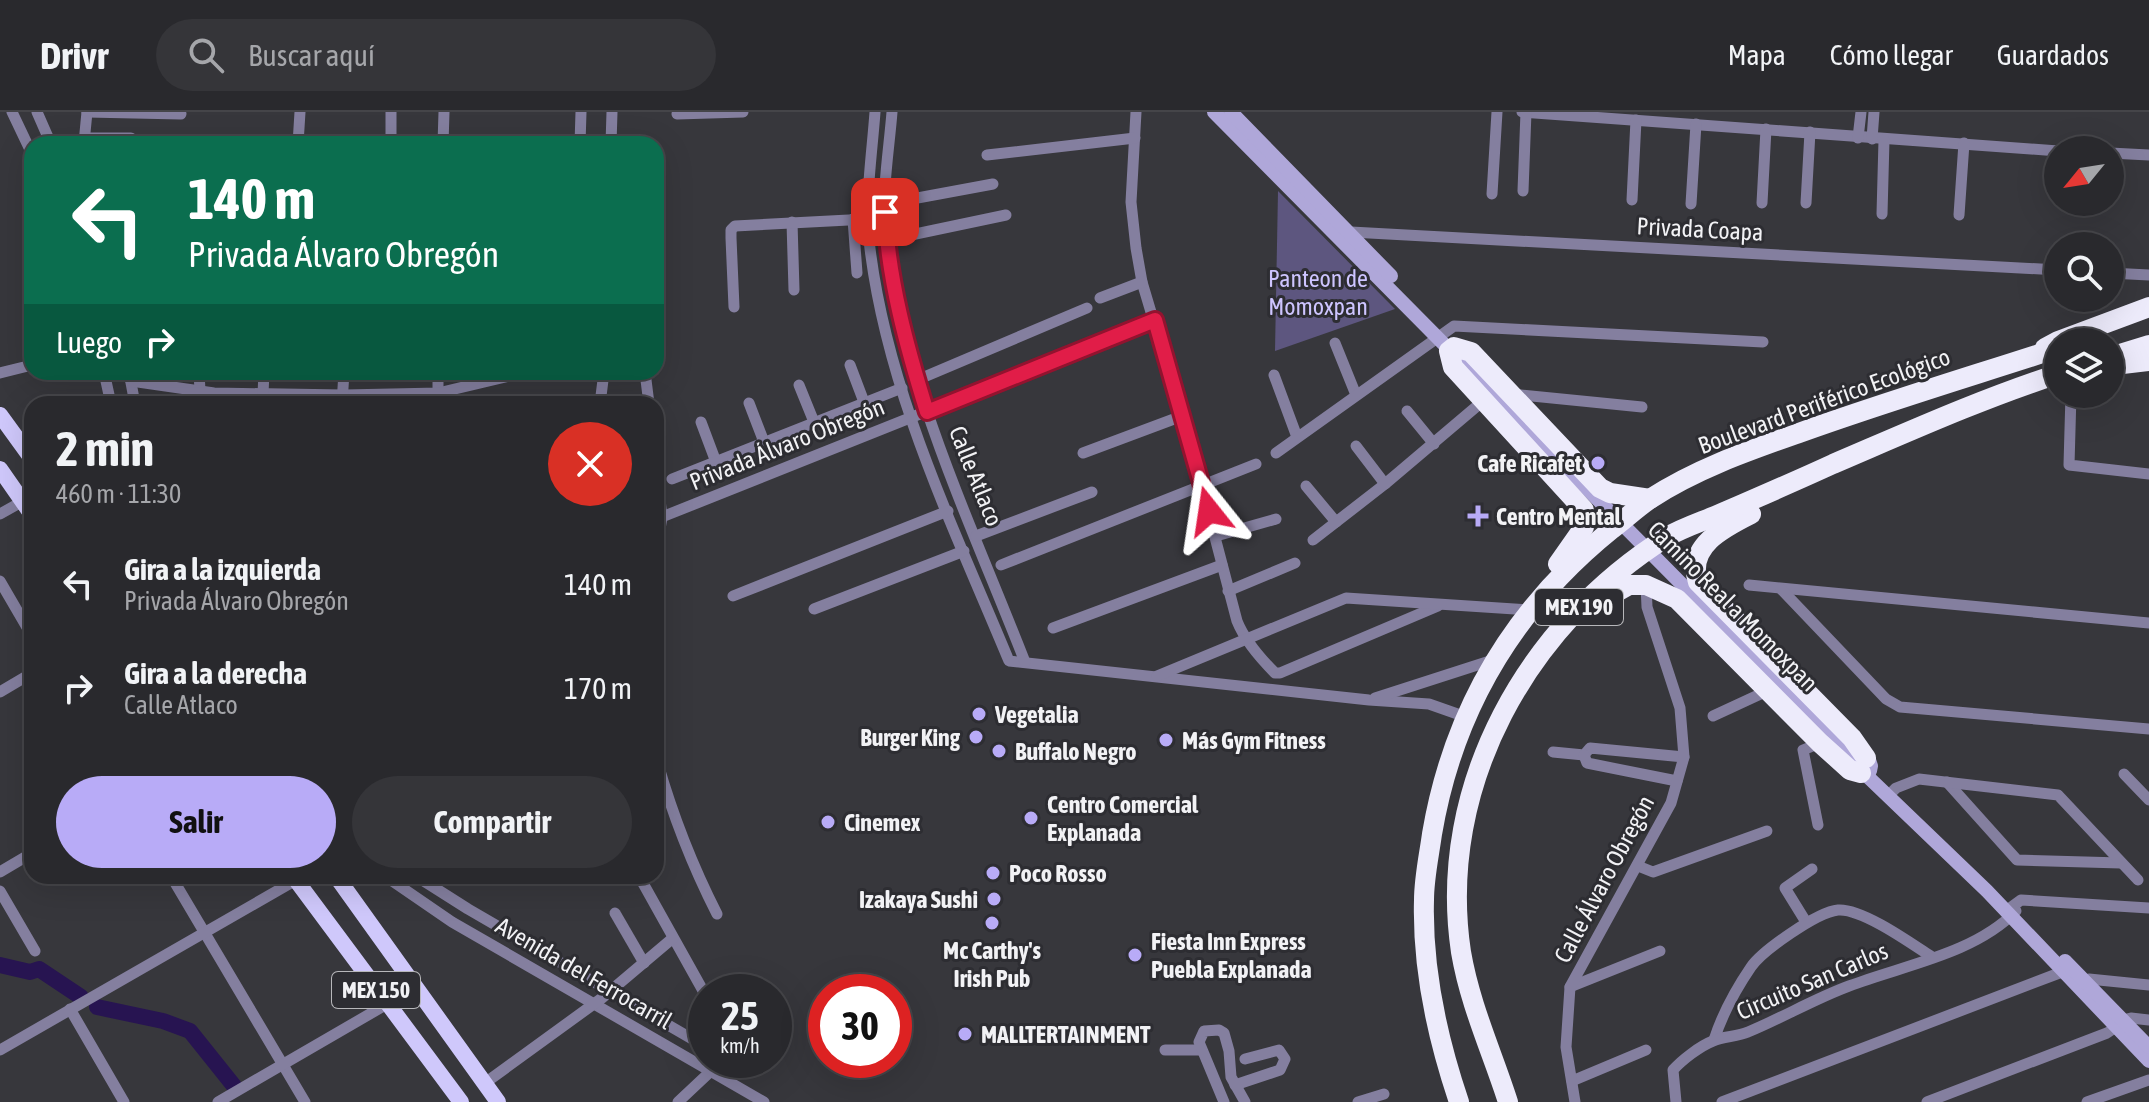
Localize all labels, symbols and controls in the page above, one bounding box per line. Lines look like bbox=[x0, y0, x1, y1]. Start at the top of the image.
search box bbox=[156, 19, 716, 91]
icon: search bbox=[184, 33, 228, 77]
text: Drivr bbox=[40, 34, 108, 77]
text: Buscar aquí bbox=[248, 38, 375, 72]
text: Mapa bbox=[1728, 39, 1786, 71]
text: Cómo llegar bbox=[1830, 39, 1953, 71]
text: Guardados bbox=[1997, 39, 2109, 71]
north arrow bbox=[2044, 136, 2124, 216]
map controls bbox=[2044, 136, 2124, 408]
text: 140 m bbox=[188, 167, 315, 231]
icon: left bbox=[56, 168, 160, 272]
pin bbox=[851, 178, 919, 246]
icon: arrive bbox=[863, 190, 907, 234]
street label: Privada Coapa bbox=[1636, 212, 1764, 246]
button: search bbox=[2044, 232, 2124, 312]
text: Privada Álvaro Obregón bbox=[188, 233, 499, 275]
park label: Panteon de Momoxpan bbox=[1268, 265, 1368, 320]
icon: right bbox=[138, 320, 182, 364]
text: Luego bbox=[56, 325, 122, 359]
button: layers bbox=[2044, 328, 2124, 408]
street label: Boulevard Periférico Ecológico bbox=[1694, 343, 1954, 459]
street label: Privada Álvaro Obregón bbox=[686, 393, 888, 495]
text: 2 min bbox=[56, 421, 154, 476]
button: close bbox=[548, 422, 632, 506]
street label: Calle Atlaco bbox=[944, 422, 1008, 530]
place label: Cafe Ricafet bbox=[1477, 450, 1582, 477]
marker: Cafe Ricafet bbox=[1589, 454, 1607, 472]
position arrow bbox=[1167, 469, 1251, 553]
text: 460 m · 11:30 bbox=[56, 479, 181, 509]
place label: Centro Mental bbox=[1496, 503, 1622, 530]
marker: Centro Mental bbox=[1467, 505, 1489, 527]
street label: Camino Real a Momoxpan bbox=[1643, 516, 1823, 696]
text: Gira a la izquierda bbox=[124, 552, 321, 586]
icon: left bbox=[56, 562, 100, 606]
text: 140 m bbox=[564, 567, 632, 601]
text: Privada Álvaro Obregón bbox=[124, 586, 349, 616]
road number: MEX 190 bbox=[1535, 589, 1623, 625]
text: Gira a la derecha bbox=[124, 656, 307, 690]
icon: right bbox=[56, 666, 100, 710]
text: 170 m bbox=[564, 671, 632, 705]
text: Calle Atlaco bbox=[124, 690, 238, 720]
place label: Vegetalia bbox=[994, 701, 1079, 728]
marker: Vegetalia bbox=[970, 705, 988, 723]
place label: Burger King bbox=[860, 724, 961, 751]
place label: Más Gym Fitness bbox=[1182, 727, 1326, 754]
marker: Burger King bbox=[967, 728, 985, 746]
marker: Más Gym Fitness bbox=[1157, 731, 1175, 749]
place label: Buffalo Negro bbox=[1015, 738, 1137, 765]
marker: Buffalo Negro bbox=[990, 742, 1008, 760]
button: Salir bbox=[56, 776, 336, 868]
button: Compartir bbox=[352, 776, 632, 868]
place label: Centro Comercial Explanada bbox=[1047, 791, 1199, 846]
street label: Calle Álvaro Obregón bbox=[1549, 791, 1659, 967]
place label: Cinemex bbox=[844, 809, 921, 836]
marker: Centro Comercial Explanada bbox=[1022, 809, 1040, 827]
marker: Cinemex bbox=[819, 813, 837, 831]
place label: Poco Rosso bbox=[1009, 860, 1107, 887]
marker: Poco Rosso bbox=[984, 864, 1002, 882]
place label: Izakaya Sushi bbox=[859, 886, 978, 913]
marker: Izakaya Sushi bbox=[985, 890, 1003, 908]
street label: Avenida del Ferrocarril bbox=[491, 912, 677, 1035]
marker: Mc Carthy's Irish Pub bbox=[983, 914, 1001, 932]
place label: Fiesta Inn Express Puebla Explanada bbox=[1151, 928, 1312, 983]
place label: Mc Carthy's Irish Pub bbox=[943, 937, 1041, 992]
street label: Circuito San Carlos bbox=[1732, 937, 1892, 1025]
marker: Fiesta Inn Express Puebla Explanada bbox=[1126, 946, 1144, 964]
road number: MEX 150 bbox=[332, 972, 420, 1008]
speed limit sign: 30 bbox=[808, 974, 912, 1078]
text: 25 bbox=[721, 993, 759, 1038]
place label: MALLTERTAINMENT bbox=[981, 1021, 1151, 1048]
marker: MALLTERTAINMENT bbox=[956, 1025, 974, 1043]
text: km/h bbox=[720, 1034, 760, 1057]

